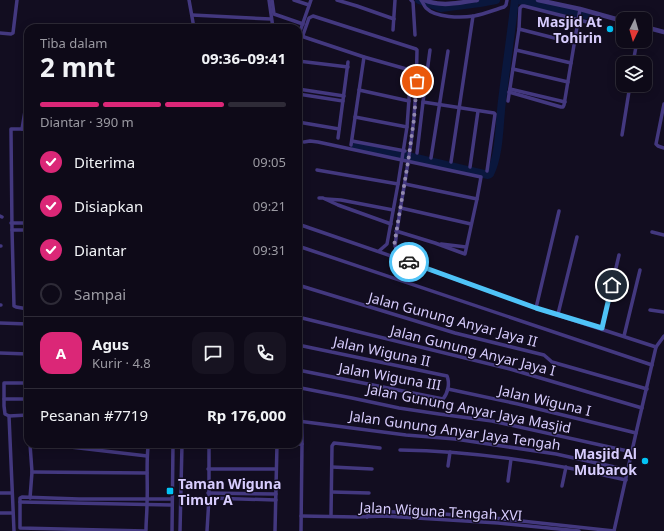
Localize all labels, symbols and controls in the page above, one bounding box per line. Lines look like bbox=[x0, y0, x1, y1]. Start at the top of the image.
place label: Masjid At Tohirin bbox=[537, 12, 602, 47]
north arrow bbox=[616, 12, 652, 48]
map controls bbox=[616, 12, 652, 92]
marker: Masjid At Tohirin bbox=[605, 24, 615, 34]
text: Tiba dalam bbox=[40, 34, 107, 52]
text: 09:36–09:41 bbox=[201, 48, 286, 68]
text: 2 mnt bbox=[40, 49, 115, 85]
button: layers bbox=[616, 56, 652, 92]
pin bbox=[400, 64, 434, 98]
icon: bag bbox=[406, 70, 428, 92]
text: Diantar · 390 m bbox=[40, 113, 134, 131]
icon: check bbox=[40, 151, 62, 173]
text: Diterima bbox=[74, 152, 135, 172]
text: 09:05 bbox=[253, 153, 286, 171]
icon: check bbox=[40, 195, 62, 217]
text: Disiapkan bbox=[74, 196, 143, 216]
text: 09:21 bbox=[253, 197, 286, 215]
icon: check bbox=[40, 239, 62, 261]
text: Diantar bbox=[74, 240, 127, 260]
text: 09:31 bbox=[253, 241, 286, 259]
courier bbox=[389, 242, 429, 282]
icon: car bbox=[398, 251, 420, 273]
pin bbox=[595, 268, 629, 302]
icon: home bbox=[601, 274, 623, 296]
text: Sampai bbox=[74, 284, 126, 304]
street label: Jalan Gunung Anyar Jaya II bbox=[367, 288, 539, 350]
street label: Jalan Gunung Anyar Jaya I bbox=[389, 321, 557, 379]
street label: Jalan Wiguna II bbox=[330, 331, 433, 371]
button: chat bbox=[192, 332, 234, 374]
button: phone bbox=[244, 332, 286, 374]
text: Agus bbox=[92, 334, 129, 354]
text: A bbox=[56, 343, 66, 363]
text: Kurir · 4.8 bbox=[92, 354, 151, 372]
street label: Jalan Wiguna III bbox=[335, 357, 443, 394]
street label: Jalan Gunung Anyar Jaya Masjid bbox=[363, 378, 573, 437]
street label: Jalan Wiguna I bbox=[495, 380, 593, 420]
text: Pesanan #7719 bbox=[40, 405, 148, 425]
text: Rp 176,000 bbox=[207, 405, 286, 425]
street label: Jalan Gunung Anyar Jaya Tengah bbox=[346, 405, 562, 454]
place label: Masjid Al Mubarok bbox=[574, 444, 637, 479]
marker: Masjid Al Mubarok bbox=[640, 456, 650, 466]
place label: Taman Wiguna Timur A bbox=[178, 474, 281, 509]
marker: Taman Wiguna Timur A bbox=[165, 486, 175, 496]
street label: Jalan Wiguna Tengah XVI bbox=[357, 497, 523, 525]

